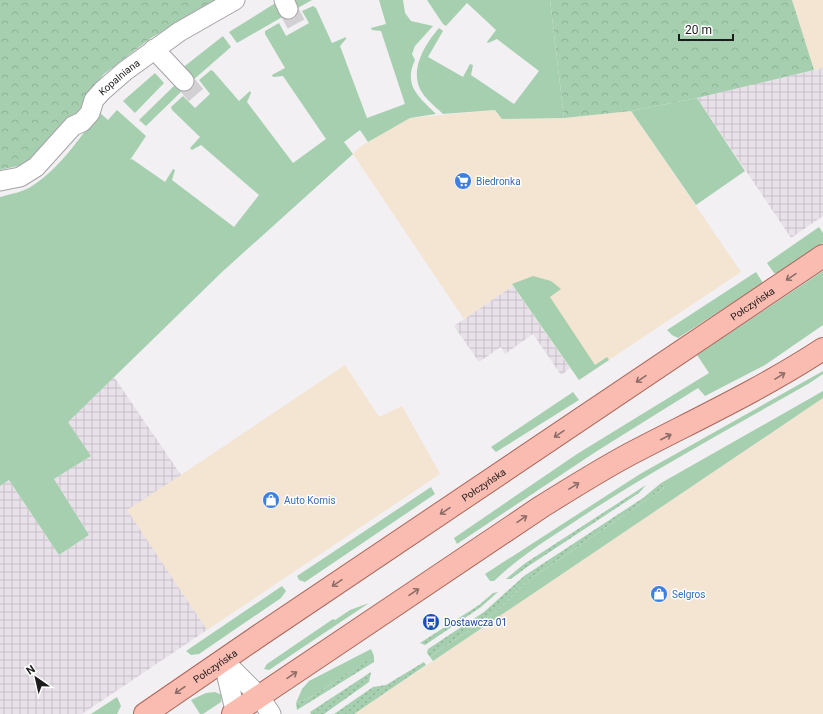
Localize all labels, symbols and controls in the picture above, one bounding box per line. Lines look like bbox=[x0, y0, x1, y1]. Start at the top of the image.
scale bar bbox=[679, 16, 733, 42]
text: 20 m bbox=[685, 23, 712, 37]
street label: Kopalniana bbox=[96, 57, 142, 97]
supermarket icon: Biedronka bbox=[453, 171, 473, 191]
place label: Biedronka bbox=[476, 176, 521, 187]
one-way arrow bbox=[785, 273, 796, 281]
street label: Połczyńska bbox=[728, 285, 776, 322]
one-way arrow bbox=[775, 371, 786, 380]
one-way arrow bbox=[636, 375, 647, 383]
one-way arrow bbox=[554, 430, 565, 438]
one-way arrow bbox=[659, 432, 671, 440]
street label: Połczyńska bbox=[459, 466, 508, 503]
one-way arrow bbox=[568, 482, 580, 490]
shop icon: Auto Komis bbox=[261, 490, 281, 510]
place label: Auto Komis bbox=[284, 495, 336, 506]
one-way arrow bbox=[440, 507, 451, 515]
one-way arrow bbox=[516, 515, 527, 523]
one-way arrow bbox=[332, 579, 343, 587]
shop icon: Selgros bbox=[649, 584, 669, 604]
one-way arrow bbox=[408, 588, 419, 596]
place label: Selgros bbox=[672, 589, 705, 600]
bus stop icon: Dostawcza 01 bbox=[421, 612, 441, 632]
place label: Dostawcza 01 bbox=[444, 617, 507, 628]
street label: Połczyńska bbox=[191, 647, 239, 685]
north arrow bbox=[16, 658, 56, 698]
text: N bbox=[24, 662, 38, 678]
one-way arrow bbox=[286, 670, 298, 678]
one-way arrow bbox=[174, 686, 185, 694]

